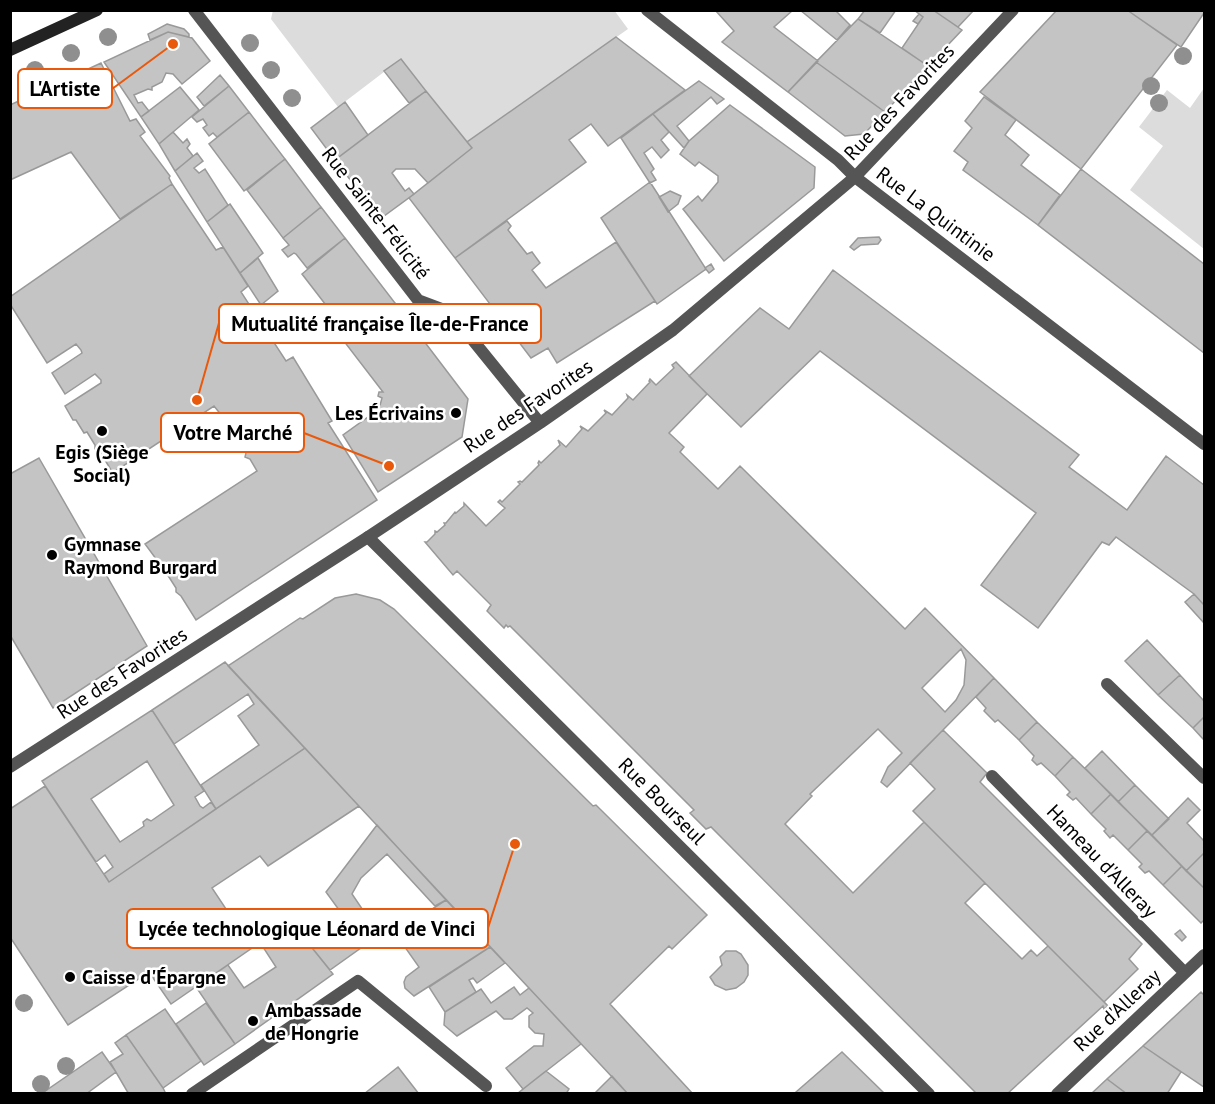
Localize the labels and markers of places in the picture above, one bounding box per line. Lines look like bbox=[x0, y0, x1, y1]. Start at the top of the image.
callout: L'Artiste bbox=[18, 69, 112, 108]
callout: Mutualité française Île-de-France bbox=[219, 304, 541, 343]
place label: Les Écrivains bbox=[335, 400, 444, 426]
marker: Les Écrivains bbox=[449, 406, 463, 420]
callout: Votre Marché bbox=[161, 413, 304, 452]
marker: Egis (Siège Social) bbox=[95, 424, 109, 438]
place label: Egis (Siège Social) bbox=[55, 439, 149, 488]
place label: Gymnase Raymond Burgard bbox=[64, 531, 217, 580]
marker: Gymnase Raymond Burgard bbox=[45, 548, 59, 562]
callout: Lycée technologique Léonard de Vinci bbox=[127, 909, 488, 948]
place label: Caisse d'Épargne bbox=[82, 964, 226, 990]
marker: Caisse d'Épargne bbox=[63, 970, 77, 984]
place label: Ambassade de Hongrie bbox=[265, 997, 362, 1046]
marker: Ambassade de Hongrie bbox=[246, 1014, 260, 1028]

